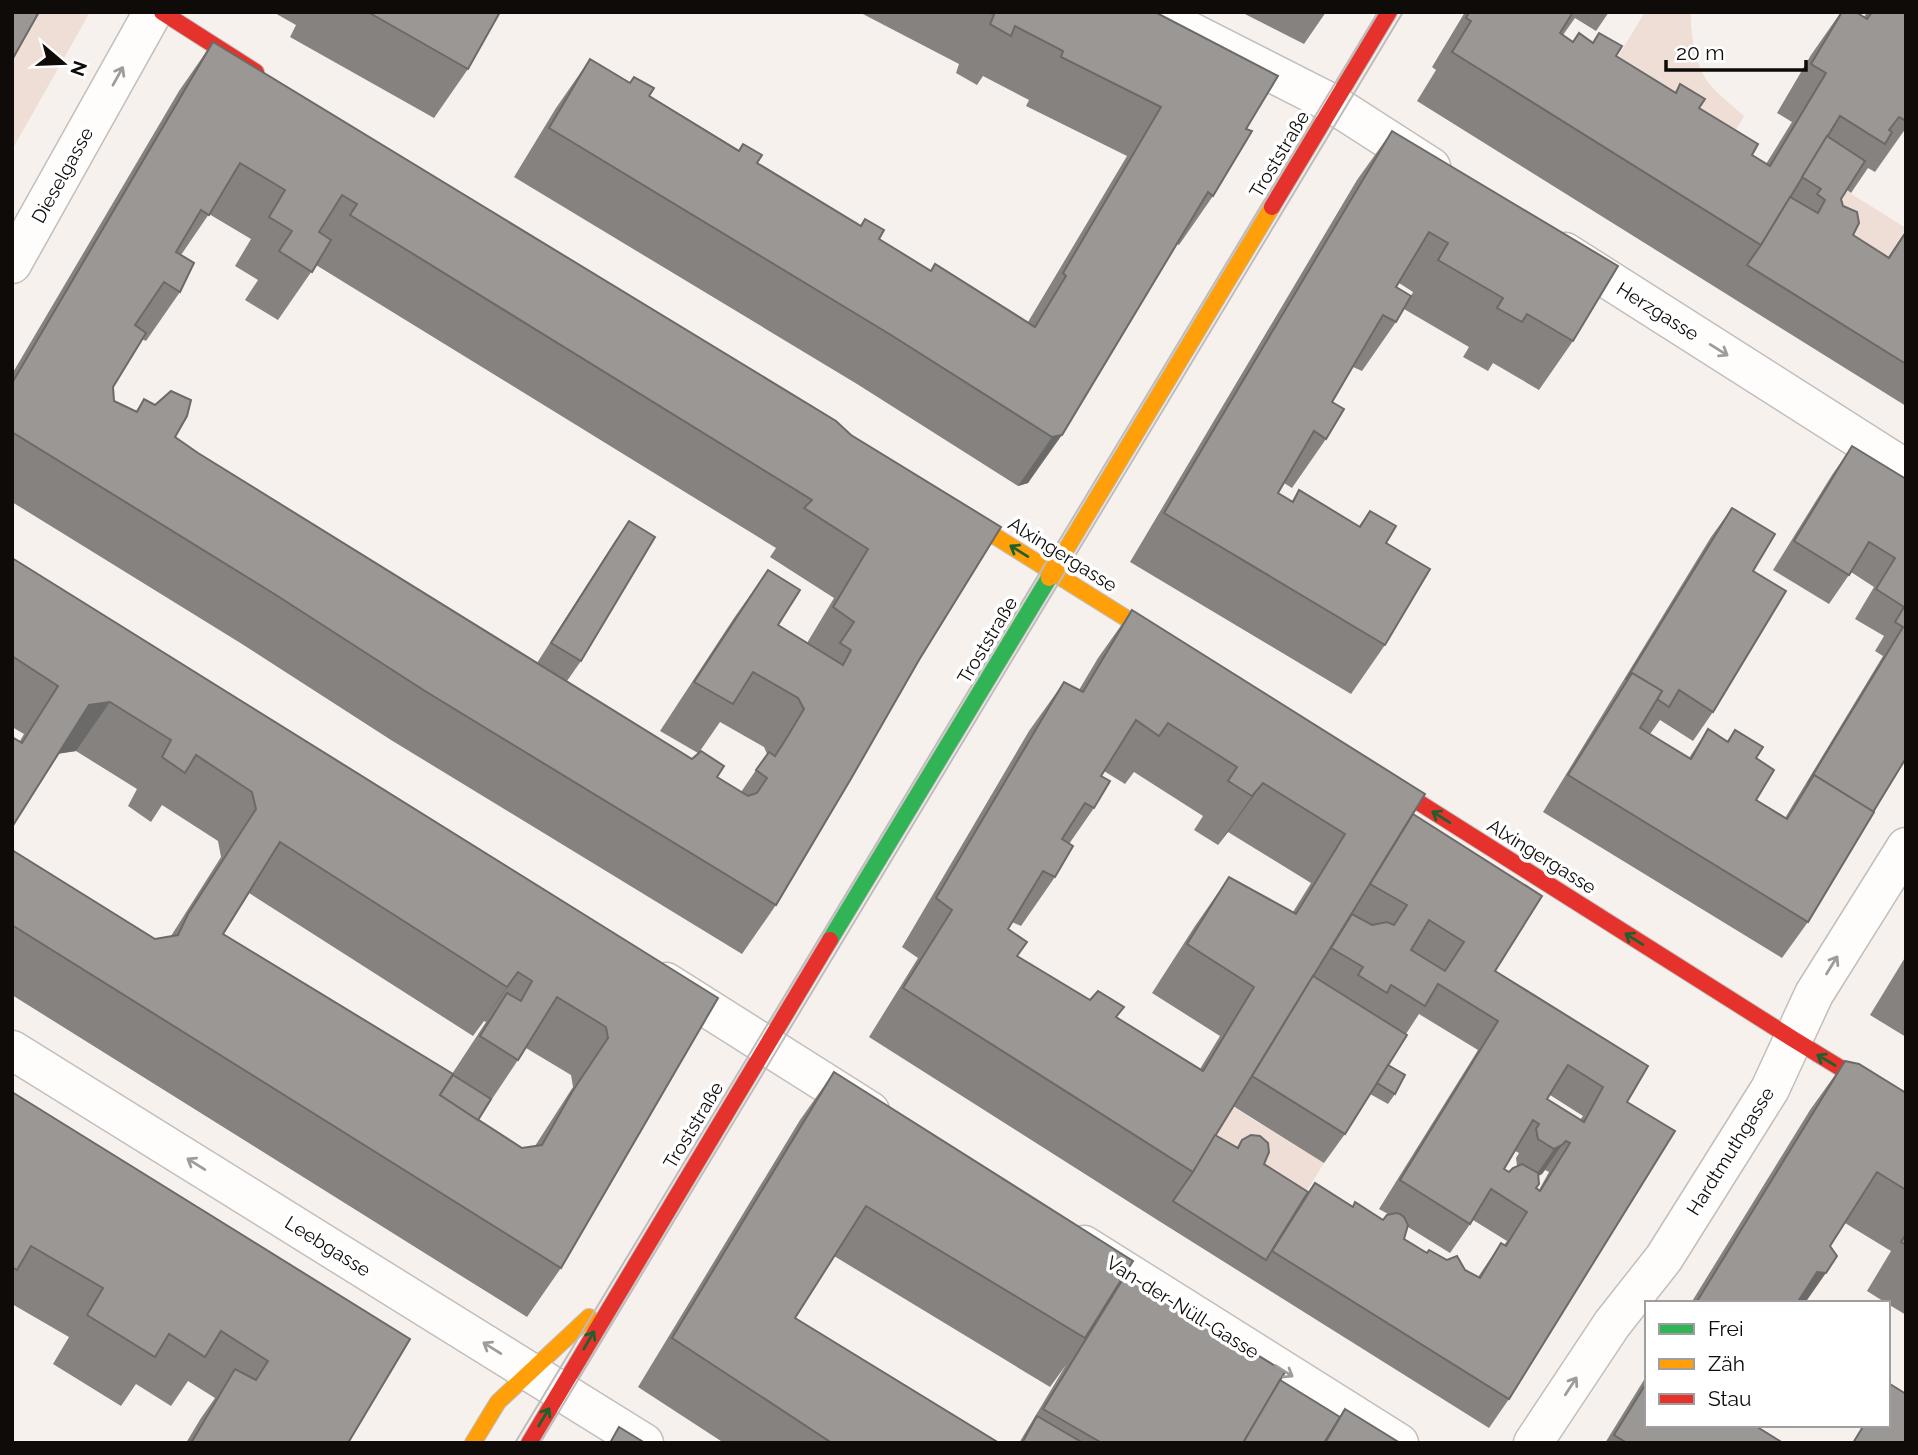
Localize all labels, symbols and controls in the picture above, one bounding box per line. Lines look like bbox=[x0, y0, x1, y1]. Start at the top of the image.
north arrow bbox=[28, 28, 98, 98]
scale bar bbox=[1666, 28, 1806, 72]
text: 20 m bbox=[1676, 40, 1724, 65]
text: N bbox=[66, 58, 92, 79]
one-way arrow bbox=[112, 66, 125, 87]
street label: Troststraße bbox=[1245, 107, 1313, 201]
street label: Dieselgasse bbox=[27, 123, 97, 227]
street label: Herzgasse bbox=[1613, 277, 1703, 345]
one-way arrow bbox=[1708, 343, 1728, 357]
street label: Alxingergasse bbox=[1005, 512, 1121, 596]
one-way arrow bbox=[1010, 544, 1029, 559]
street label: Troststraße bbox=[953, 593, 1021, 687]
one-way arrow bbox=[1432, 810, 1452, 824]
street label: Alxingergasse bbox=[1484, 814, 1600, 898]
one-way arrow bbox=[1624, 931, 1644, 945]
one-way arrow bbox=[1826, 955, 1840, 975]
one-way arrow bbox=[1817, 1052, 1837, 1066]
street label: Troststraße bbox=[659, 1078, 727, 1172]
street label: Hardtmuthgasse bbox=[1682, 1083, 1778, 1219]
one-way arrow bbox=[187, 1157, 206, 1172]
street label: Leebgasse bbox=[281, 1211, 375, 1281]
street label: Van-der-Nüll-Gasse bbox=[1103, 1251, 1263, 1363]
legend bbox=[1645, 1301, 1890, 1427]
text: Frei bbox=[1708, 1316, 1744, 1341]
one-way arrow bbox=[583, 1330, 597, 1350]
one-way arrow bbox=[483, 1341, 502, 1356]
text: Zäh bbox=[1708, 1351, 1745, 1376]
one-way arrow bbox=[1274, 1364, 1294, 1378]
one-way arrow bbox=[1564, 1377, 1578, 1396]
text: Stau bbox=[1708, 1386, 1752, 1411]
one-way arrow bbox=[538, 1407, 552, 1427]

